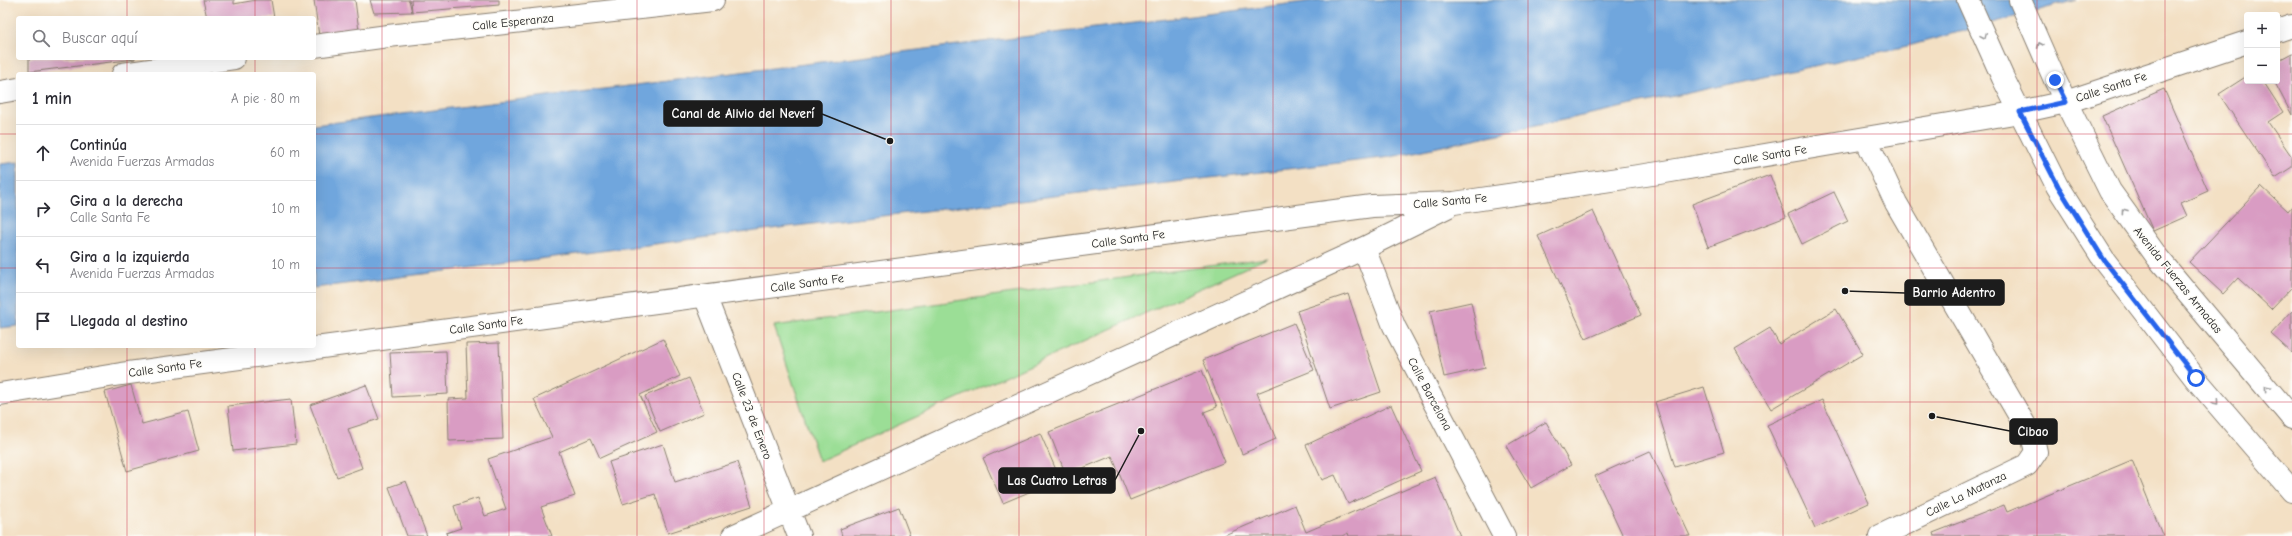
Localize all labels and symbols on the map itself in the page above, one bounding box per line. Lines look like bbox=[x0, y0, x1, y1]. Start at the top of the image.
street label: Calle Esperanza bbox=[472, 11, 554, 33]
one-way arrow bbox=[1979, 31, 1987, 39]
one-way arrow bbox=[2037, 41, 2045, 49]
street label: Calle Santa Fe bbox=[2074, 69, 2148, 105]
route end bbox=[2046, 71, 2064, 89]
callout: Canal de Alivio del Neverí bbox=[664, 101, 822, 126]
text: Canal de Alivio del Neverí bbox=[672, 106, 815, 121]
street label: Calle Santa Fe bbox=[1732, 142, 1808, 168]
street label: Calle Santa Fe bbox=[1413, 191, 1487, 211]
one-way arrow bbox=[2122, 208, 2129, 215]
street label: Avenida Fuerzas Armadas bbox=[2131, 224, 2225, 336]
street label: Calle Santa Fe bbox=[1090, 227, 1166, 251]
street label: Calle Santa Fe bbox=[769, 271, 845, 295]
callout: Barrio Adentro bbox=[1905, 280, 2004, 305]
text: Barrio Adentro bbox=[1913, 285, 1996, 300]
street label: Calle Santa Fe bbox=[448, 313, 524, 337]
street label: Calle Barcelona bbox=[1405, 355, 1455, 433]
street label: Calle Santa Fe bbox=[127, 356, 203, 380]
route start bbox=[2187, 369, 2205, 387]
street label: Calle 23 de Enero bbox=[729, 370, 775, 462]
one-way arrow bbox=[2264, 385, 2271, 393]
one-way arrow bbox=[2211, 397, 2219, 405]
callout: Cibao bbox=[2010, 419, 2057, 444]
text: Cibao bbox=[2017, 424, 2049, 439]
callout: Las Cuatro Letras bbox=[999, 468, 1115, 493]
street label: Calle La Matanza bbox=[1923, 468, 2009, 520]
text: Las Cuatro Letras bbox=[1007, 473, 1107, 488]

